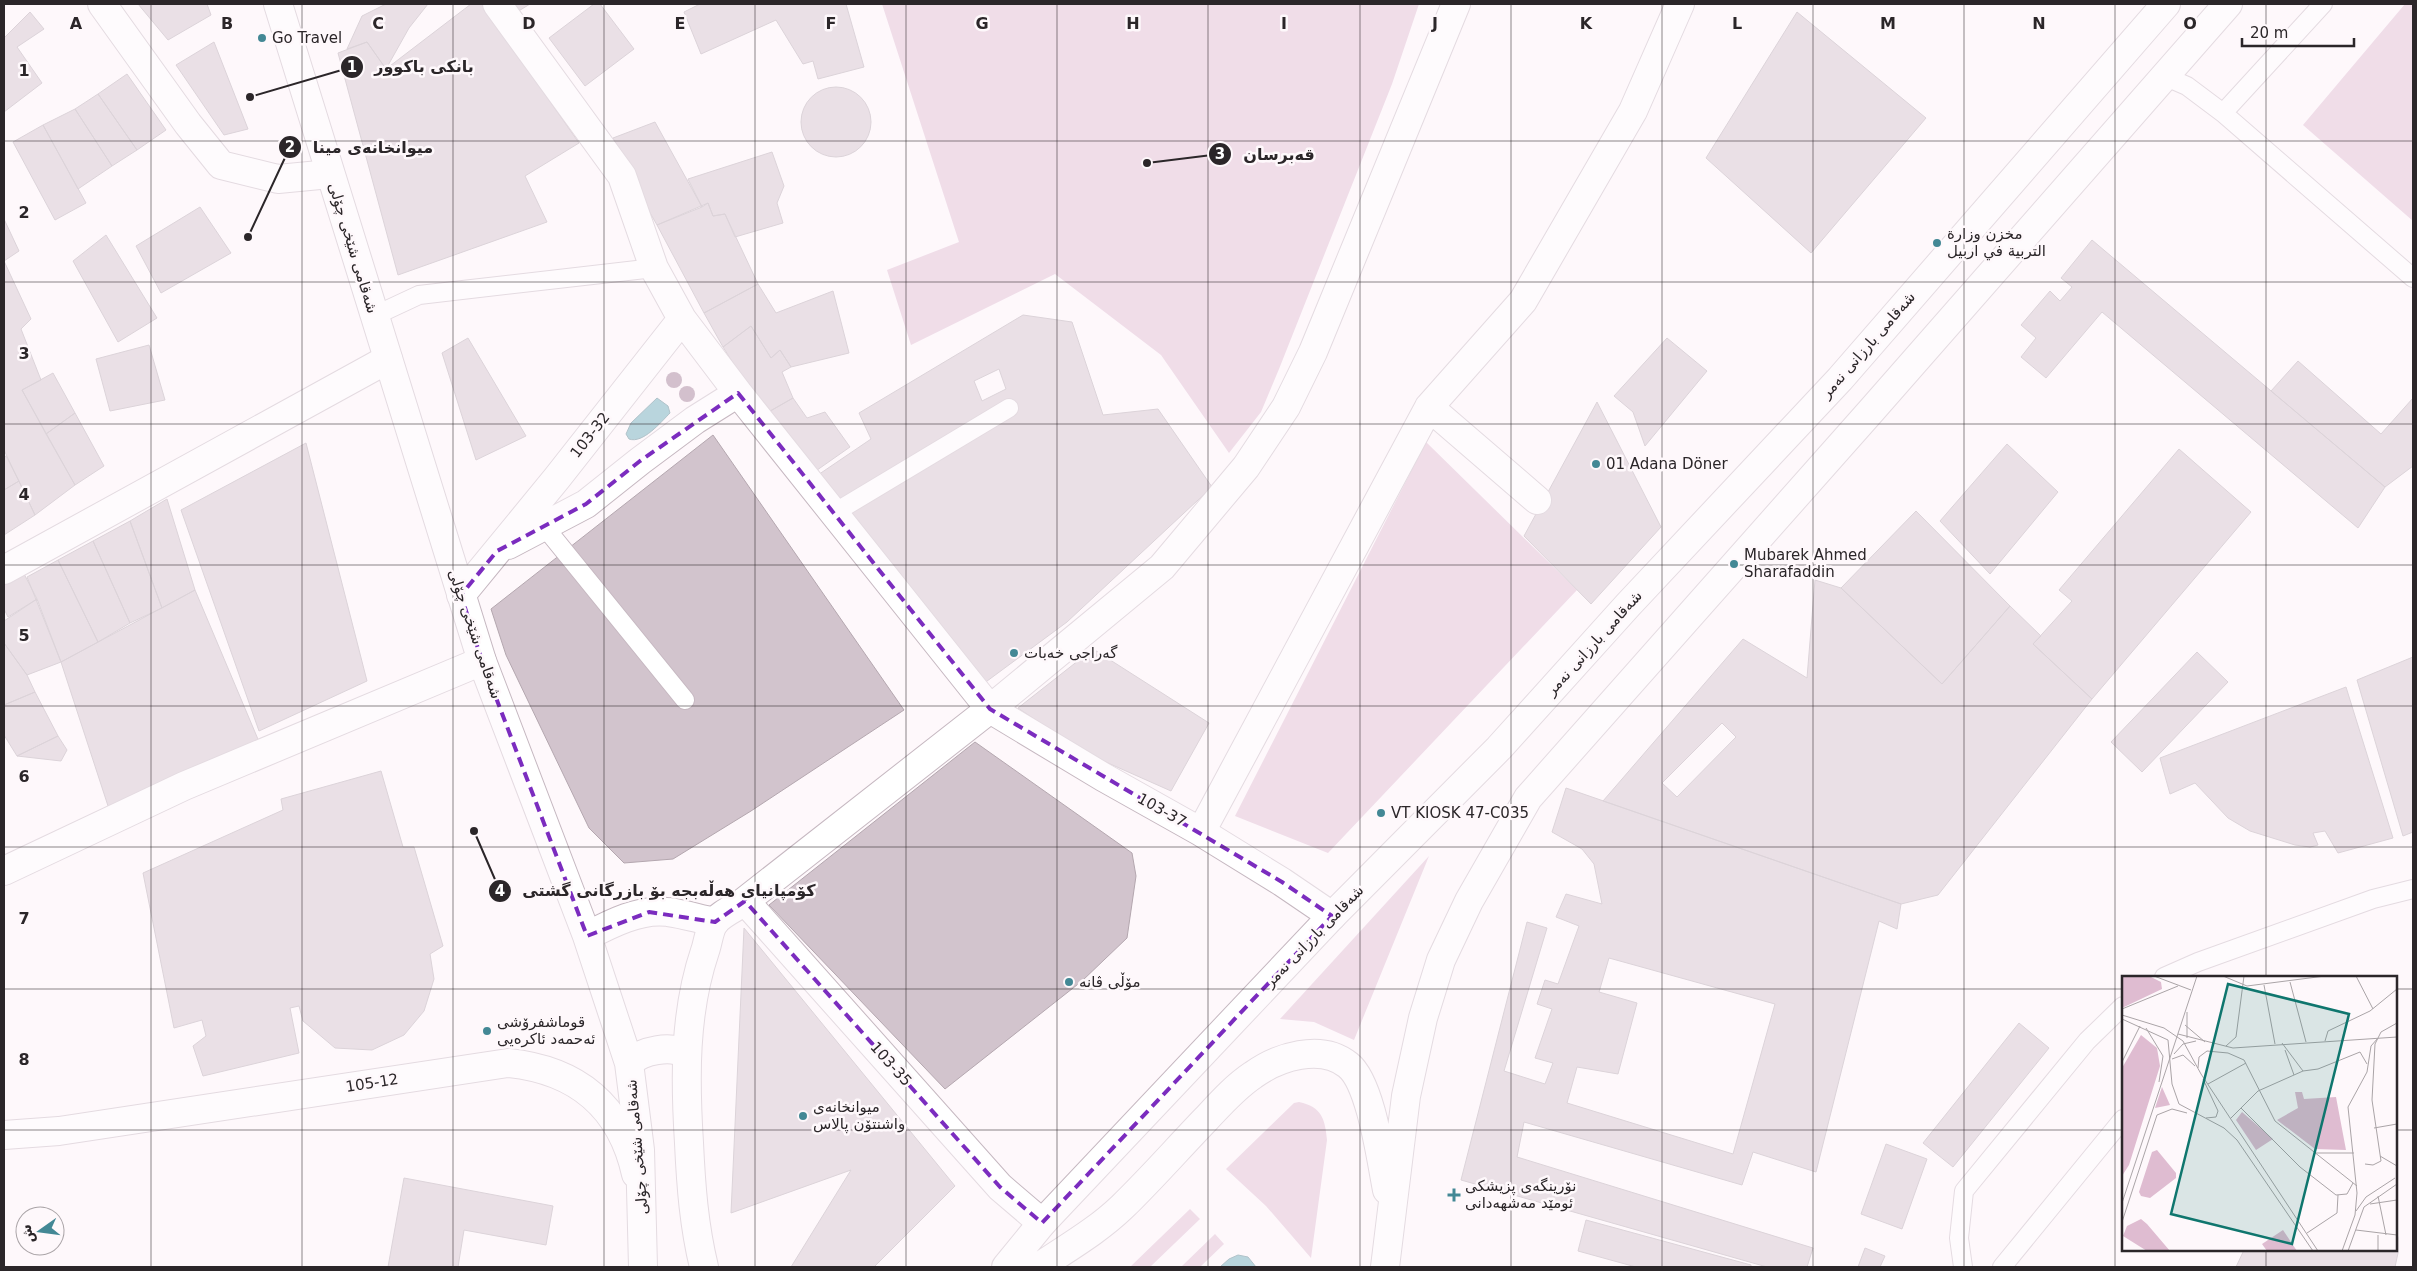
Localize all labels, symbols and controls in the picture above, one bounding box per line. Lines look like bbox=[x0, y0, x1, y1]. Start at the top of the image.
text: A bbox=[70, 14, 83, 33]
text: B bbox=[221, 14, 233, 33]
text: C bbox=[372, 14, 384, 33]
text: D bbox=[522, 14, 536, 33]
text: E bbox=[675, 14, 685, 33]
text: F bbox=[826, 14, 836, 33]
text: G bbox=[975, 14, 989, 33]
text: H bbox=[1126, 14, 1140, 33]
text: I bbox=[1281, 14, 1287, 33]
text: J bbox=[1431, 14, 1438, 33]
text: K bbox=[1580, 14, 1593, 33]
text: L bbox=[1732, 14, 1742, 33]
text: M bbox=[1880, 14, 1896, 33]
text: N bbox=[2032, 14, 2046, 33]
text: O bbox=[2183, 14, 2197, 33]
scale bar bbox=[2242, 15, 2354, 47]
text: 20 m bbox=[2250, 24, 2288, 42]
place label: Go Travel bbox=[272, 29, 342, 47]
marker: Go Travel bbox=[256, 32, 268, 44]
callout: بانکی باکوور bbox=[339, 51, 484, 82]
text: بانکی باکوور bbox=[373, 57, 474, 76]
text: 1 bbox=[347, 58, 357, 76]
text: 1 bbox=[18, 61, 30, 80]
callout: میوانخانەی مینا bbox=[278, 132, 443, 163]
text: 2 bbox=[285, 138, 295, 156]
text: میوانخانەی مینا bbox=[313, 138, 433, 157]
callout: قەبرسان bbox=[1208, 138, 1324, 169]
text: 3 bbox=[1215, 145, 1225, 163]
text: قەبرسان bbox=[1243, 145, 1315, 164]
street label: شەقامی شێخی چۆلی bbox=[325, 180, 381, 316]
text: 2 bbox=[18, 203, 30, 222]
place label: مخزن وزارة التربية في اربيل bbox=[1947, 225, 2046, 261]
marker: مخزن وزارة التربية في اربيل bbox=[1931, 237, 1943, 249]
street label: شەقامی بارزانی نەمر bbox=[1816, 288, 1919, 403]
text: 3 bbox=[18, 344, 30, 363]
street label: 103-32 bbox=[567, 409, 613, 461]
place label: 01 Adana Döner bbox=[1606, 455, 1728, 473]
marker: 01 Adana Döner bbox=[1590, 458, 1602, 470]
text: 4 bbox=[18, 485, 30, 504]
place label: Mubarek Ahmed Sharafaddin bbox=[1744, 546, 1867, 581]
marker: Mubarek Ahmed Sharafaddin bbox=[1728, 558, 1740, 570]
street label: شەقامی شێخی چۆلی bbox=[444, 567, 506, 701]
street label: شەقامی بارزانی نەمر bbox=[1541, 587, 1646, 700]
text: 5 bbox=[18, 626, 30, 645]
place label: گەراجی خەبات bbox=[1024, 644, 1118, 662]
marker: گەراجی خەبات bbox=[1008, 647, 1020, 659]
text: 6 bbox=[18, 767, 30, 786]
street label: 103-37 bbox=[1134, 789, 1190, 831]
place label: VT KIOSK 47-C035 bbox=[1391, 804, 1529, 822]
marker: VT KIOSK 47-C035 bbox=[1375, 807, 1387, 819]
callout: کۆمپانیای هەڵەبجە بۆ بازرگانی گشتی bbox=[487, 875, 825, 906]
text: کۆمپانیای هەڵەبجە بۆ بازرگانی گشتی bbox=[522, 880, 816, 901]
street label: شەقامی بارزانی نەمر bbox=[1260, 881, 1367, 992]
text: 4 bbox=[495, 882, 505, 900]
text: 7 bbox=[18, 909, 30, 928]
place label: مۆڵی ڤانە bbox=[1079, 972, 1141, 991]
marker: مۆڵی ڤانە bbox=[1063, 976, 1075, 988]
inset map bbox=[2122, 976, 2397, 1251]
place label: قوماشفرۆشی ئەحمەد ئاکرەیی bbox=[497, 1013, 595, 1048]
marker: قوماشفرۆشی ئەحمەد ئاکرەیی bbox=[481, 1025, 493, 1037]
street label: 103-35 bbox=[867, 1038, 915, 1090]
text: 8 bbox=[18, 1050, 30, 1069]
street label: 105-12 bbox=[344, 1070, 400, 1096]
street label: شەقامی شێخی چۆلی bbox=[622, 1079, 652, 1215]
place label: میوانخانەی واشنتۆن پالاس bbox=[813, 1098, 905, 1134]
marker: میوانخانەی واشنتۆن پالاس bbox=[797, 1110, 809, 1122]
place label: نۆرینگەی پزیشکی ئومێد مەشهەدانی bbox=[1465, 1177, 1577, 1212]
marker: نۆرینگەی پزیشکی ئومێد مەشهەدانی bbox=[1447, 1188, 1461, 1202]
north arrow bbox=[15, 1206, 65, 1256]
text: ش bbox=[17, 1223, 37, 1245]

